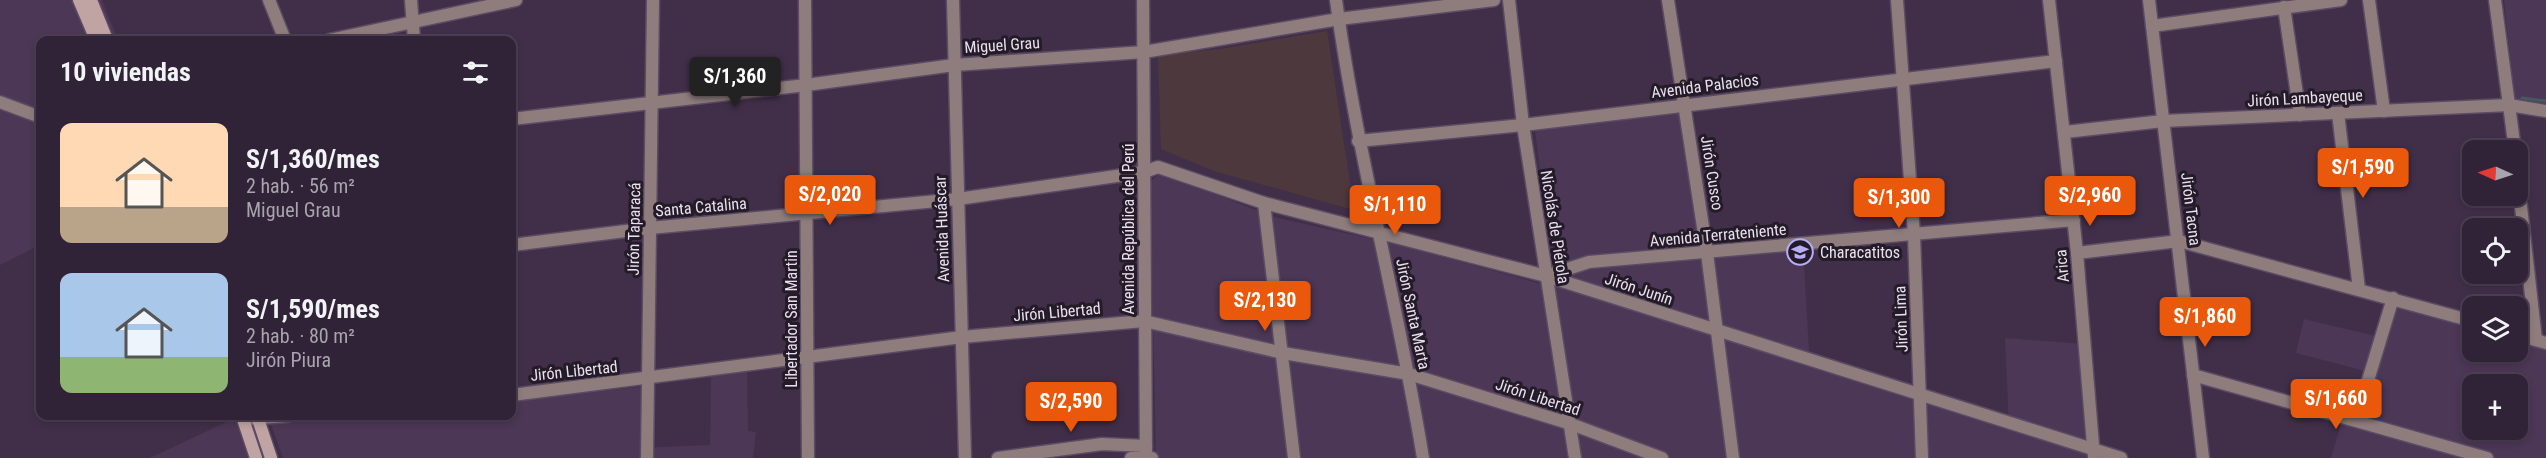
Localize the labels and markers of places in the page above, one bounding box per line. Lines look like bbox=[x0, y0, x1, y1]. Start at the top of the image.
pin: S/1,360 bbox=[680, 57, 790, 108]
pin: S/1,590 bbox=[2308, 148, 2418, 199]
pin: S/2,020 bbox=[775, 175, 885, 226]
pin: S/2,960 bbox=[2035, 176, 2145, 227]
pin: S/1,300 bbox=[1844, 178, 1954, 229]
pin: S/1,110 bbox=[1340, 185, 1450, 236]
school or university icon: Characatitos bbox=[1785, 237, 1815, 267]
place label: Characatitos bbox=[1820, 243, 1900, 262]
pin: S/2,130 bbox=[1210, 281, 1320, 332]
pin: S/1,860 bbox=[2150, 297, 2260, 348]
pin: S/1,660 bbox=[2281, 379, 2391, 430]
pin: S/2,590 bbox=[1016, 382, 1126, 433]

